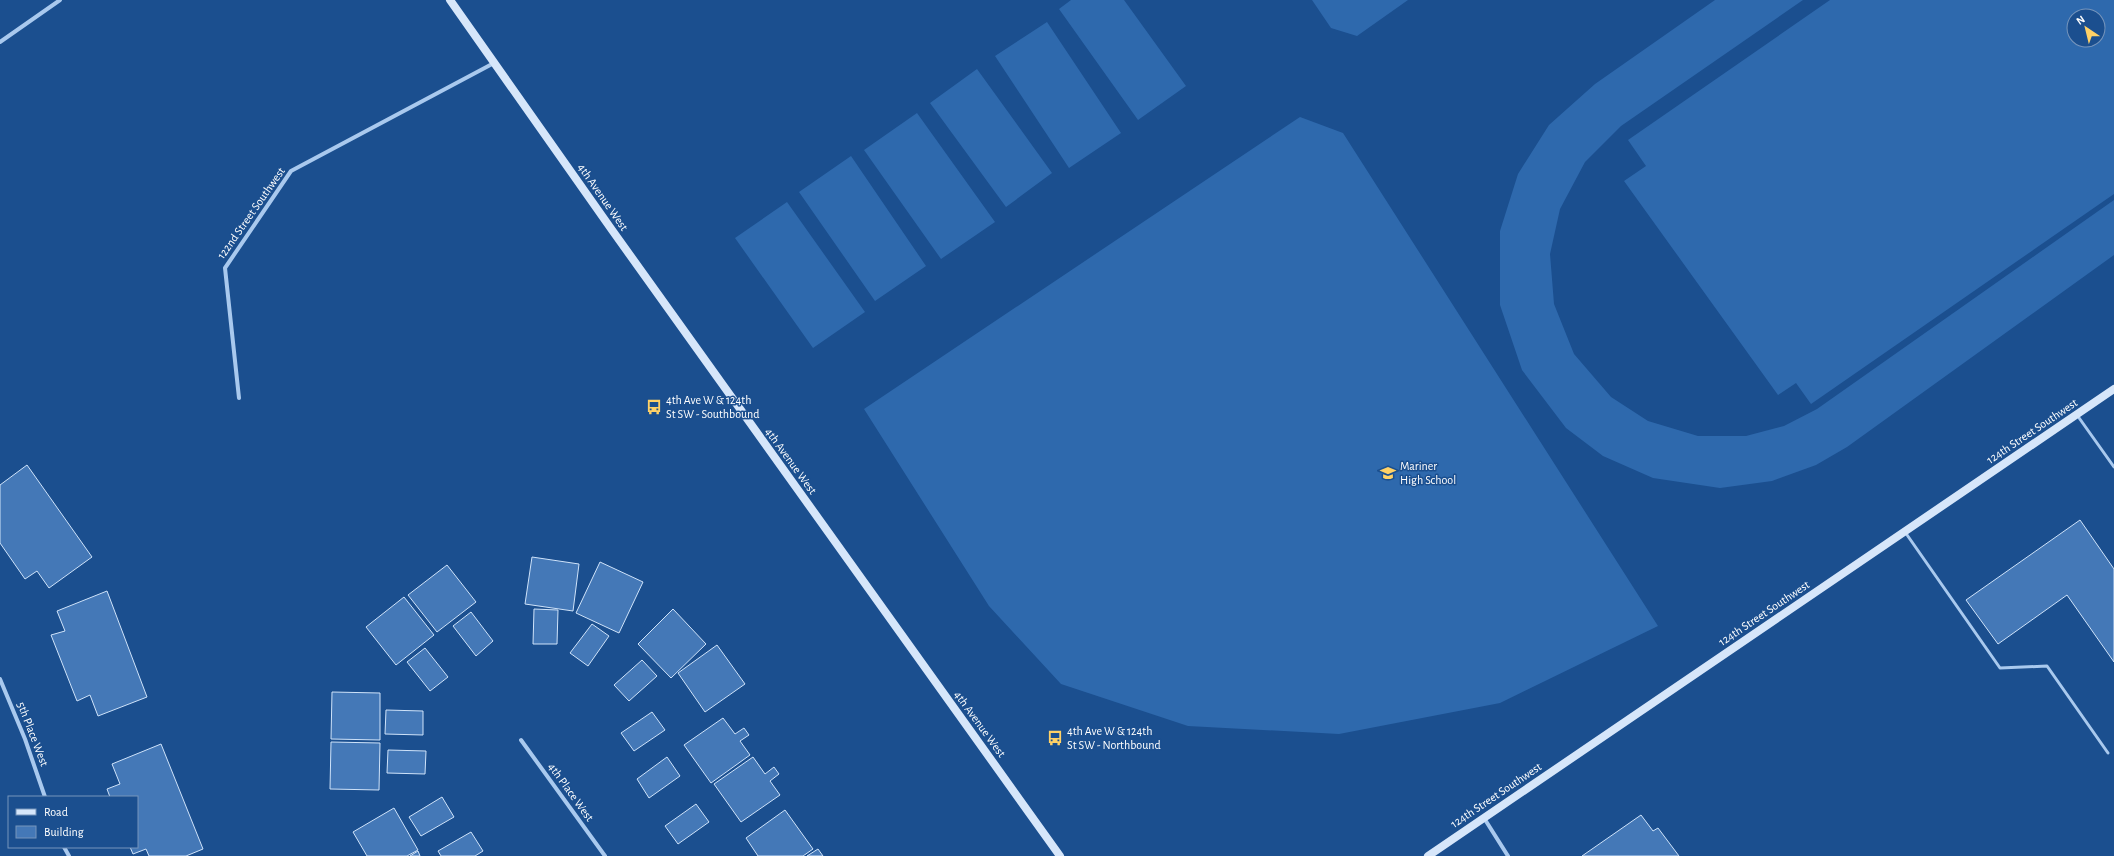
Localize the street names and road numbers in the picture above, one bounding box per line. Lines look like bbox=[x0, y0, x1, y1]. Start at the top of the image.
street label: 4th Avenue West bbox=[575, 161, 631, 233]
street label: 122nd Street Southwest bbox=[215, 165, 287, 261]
street label: 124th Street Southwest bbox=[1984, 396, 2080, 466]
street label: 4th Avenue West bbox=[763, 426, 819, 497]
street label: 124th Street Southwest bbox=[1716, 578, 1812, 648]
street label: 4th Avenue West bbox=[952, 689, 1008, 760]
street label: 5th Place West bbox=[15, 700, 51, 768]
street label: 124th Street Southwest bbox=[1448, 760, 1544, 830]
street label: 4th Place West bbox=[546, 761, 596, 823]

